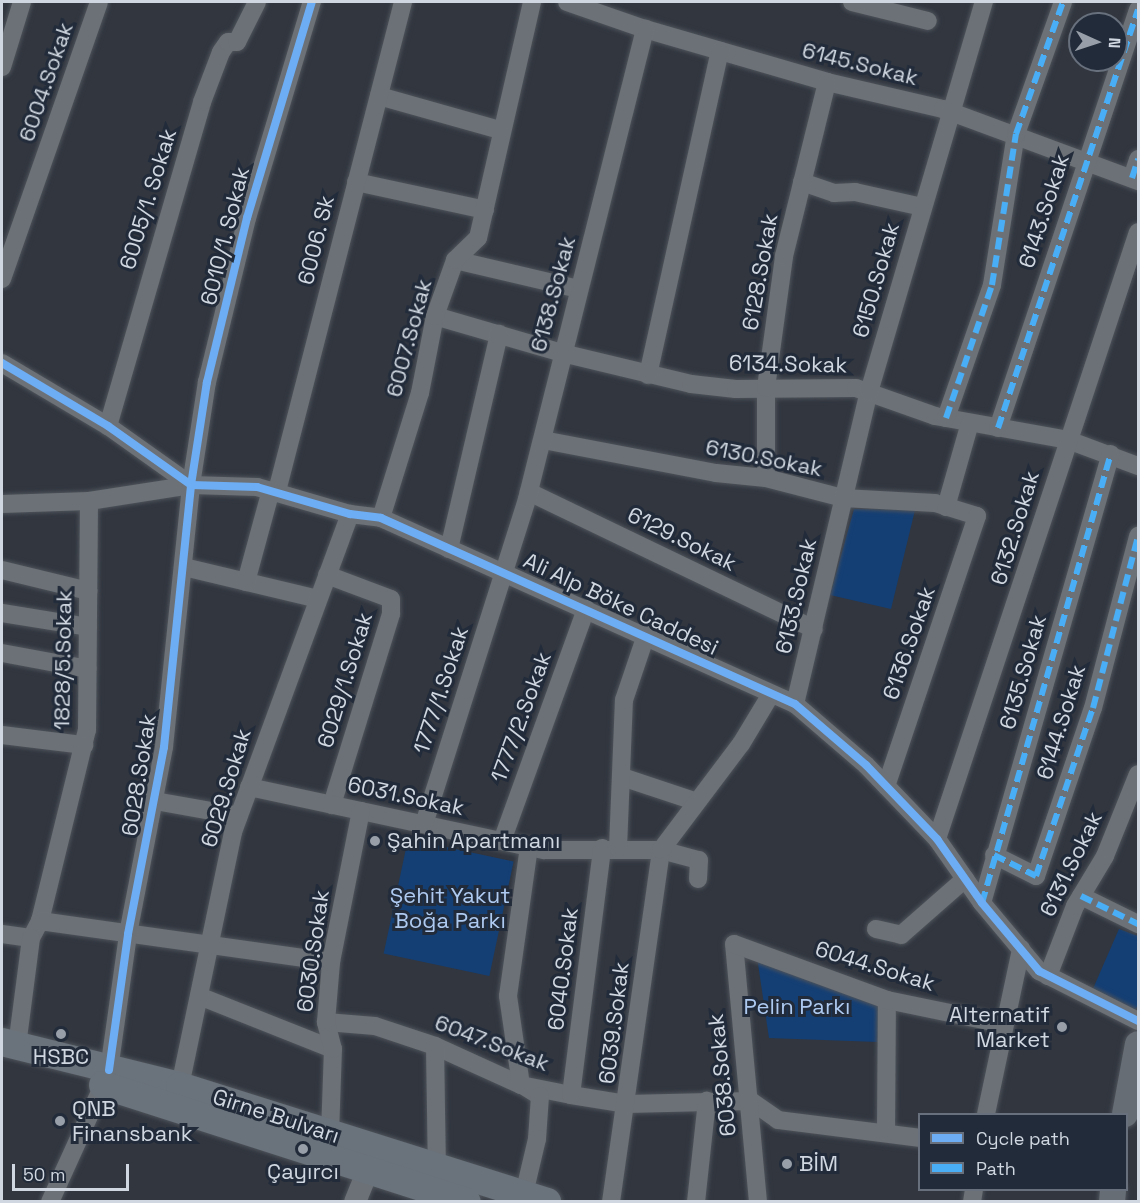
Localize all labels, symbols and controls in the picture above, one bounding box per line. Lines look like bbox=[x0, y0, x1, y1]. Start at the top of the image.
north arrow bbox=[1068, 12, 1128, 72]
street label: 6004.Sokak bbox=[13, 19, 79, 145]
street label: 6145.Sokak bbox=[799, 37, 921, 91]
text: N bbox=[1104, 37, 1125, 49]
street label: 6005/1. Sokak bbox=[114, 125, 182, 273]
street label: 6143.Sokak bbox=[1013, 151, 1075, 271]
street label: 6010/1. Sokak bbox=[195, 164, 255, 308]
street label: 6006. Sk bbox=[292, 192, 340, 288]
street label: 6128.Sokak bbox=[737, 211, 783, 333]
street label: 6150.Sokak bbox=[847, 220, 905, 340]
street label: 6138.Sokak bbox=[525, 233, 581, 355]
street label: 6007.Sokak bbox=[381, 276, 437, 400]
street label: 6134.Sokak bbox=[729, 350, 847, 378]
street label: 6130.Sokak bbox=[703, 434, 825, 482]
street label: 6132.Sokak bbox=[985, 468, 1045, 588]
street label: 6129.Sokak bbox=[623, 501, 741, 577]
street label: 6133.Sokak bbox=[770, 536, 822, 656]
street label: Ali Alp Böke Caddesi bbox=[519, 547, 723, 661]
street label: 6136.Sokak bbox=[877, 583, 941, 703]
street label: 1828/5.Sokak bbox=[49, 590, 77, 730]
street label: 6029/1.Sokak bbox=[312, 609, 378, 751]
street label: 6135.Sokak bbox=[994, 612, 1052, 732]
street label: 1777/1.Sokak bbox=[408, 623, 474, 757]
street label: 1777/2.Sokak bbox=[485, 648, 557, 786]
street label: 6144.Sokak bbox=[1031, 661, 1091, 783]
street label: 6028.Sokak bbox=[116, 712, 162, 838]
street label: 6029.Sokak bbox=[195, 725, 257, 851]
street label: 6031.Sokak bbox=[345, 771, 467, 821]
street label: 6131.Sokak bbox=[1034, 807, 1108, 921]
place label: Şahin Apartmanı bbox=[387, 828, 561, 854]
marker: Şahin Apartmanı bbox=[368, 834, 382, 848]
park label: Şehit Yakut Boğa Parkı bbox=[390, 882, 510, 933]
street label: 6030.Sokak bbox=[291, 888, 335, 1014]
street label: 6040.Sokak bbox=[542, 906, 584, 1032]
street label: 6044.Sokak bbox=[812, 935, 938, 997]
street label: 6039.Sokak bbox=[593, 960, 635, 1086]
park label: Pelin Parkı bbox=[744, 994, 850, 1020]
place label: Alternatif Market bbox=[949, 1001, 1050, 1052]
street label: 6047.Sokak bbox=[431, 1009, 553, 1077]
street label: 6038.Sokak bbox=[702, 1012, 742, 1138]
marker: Alternatif Market bbox=[1055, 1020, 1069, 1034]
marker: HSBC bbox=[54, 1027, 68, 1041]
place label: HSBC bbox=[33, 1044, 89, 1070]
street label: Girne Bulvarı bbox=[209, 1083, 343, 1149]
place label: QNB Finansbank bbox=[72, 1095, 193, 1146]
legend bbox=[918, 1113, 1128, 1191]
marker: QNB Finansbank bbox=[53, 1114, 67, 1128]
text: Cycle path bbox=[976, 1127, 1070, 1150]
marker: Çayırcı bbox=[296, 1142, 310, 1156]
place label: BİM bbox=[799, 1151, 838, 1177]
scale bar bbox=[15, 1152, 132, 1190]
marker: BİM bbox=[780, 1157, 794, 1171]
text: Path bbox=[976, 1157, 1016, 1180]
place label: Çayırcı bbox=[267, 1159, 339, 1185]
text: 50 m bbox=[23, 1163, 65, 1186]

